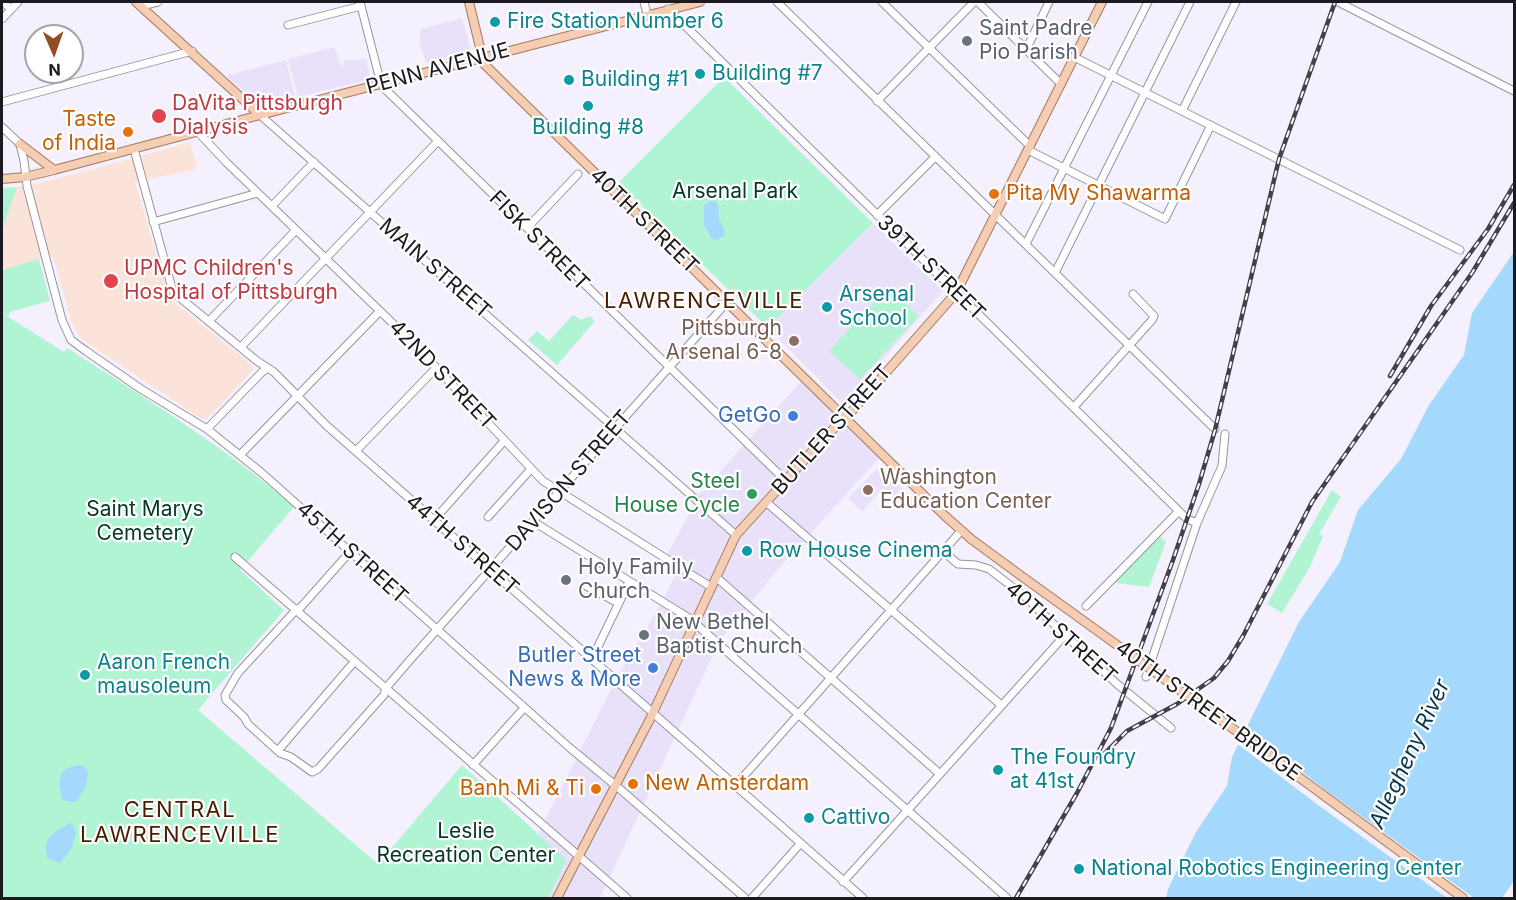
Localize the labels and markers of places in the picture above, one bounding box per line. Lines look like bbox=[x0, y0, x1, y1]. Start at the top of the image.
place label: Fire Station Number 6 bbox=[507, 9, 724, 35]
marker: Fire Station Number 6 bbox=[488, 15, 502, 29]
place label: Saint Padre Pio Parish bbox=[979, 16, 1092, 66]
marker: Saint Padre Pio Parish bbox=[960, 34, 974, 48]
place label: Building #7 bbox=[712, 61, 823, 87]
place label: Building #1 bbox=[581, 67, 688, 93]
marker: Building #7 bbox=[693, 67, 707, 81]
marker: Building #1 bbox=[562, 73, 576, 87]
place label: DaVita Pittsburgh Dialysis bbox=[172, 91, 343, 141]
marker: Building #8 bbox=[581, 99, 595, 113]
place label: Taste of India bbox=[42, 107, 116, 157]
marker: DaVita Pittsburgh Dialysis bbox=[150, 107, 168, 125]
place label: Building #8 bbox=[532, 115, 644, 141]
marker: Taste of India bbox=[121, 125, 135, 139]
place label: Pita My Shawarma bbox=[1006, 181, 1191, 207]
marker: Pita My Shawarma bbox=[987, 187, 1001, 201]
place label: UPMC Children's Hospital of Pittsburgh bbox=[124, 256, 338, 306]
marker: UPMC Children's Hospital of Pittsburgh bbox=[102, 272, 120, 290]
place label: Arsenal School bbox=[839, 282, 914, 332]
marker: Arsenal School bbox=[820, 300, 834, 314]
place label: Pittsburgh Arsenal 6-8 bbox=[665, 316, 782, 366]
marker: Pittsburgh Arsenal 6-8 bbox=[787, 334, 801, 348]
place label: GetGo bbox=[718, 403, 781, 429]
marker: GetGo bbox=[786, 409, 800, 423]
place label: Washington Education Center bbox=[880, 465, 1052, 515]
place label: Steel House Cycle bbox=[614, 469, 740, 519]
marker: Washington Education Center bbox=[861, 483, 875, 497]
marker: Steel House Cycle bbox=[745, 487, 759, 501]
place label: Row House Cinema bbox=[759, 538, 953, 564]
marker: Row House Cinema bbox=[740, 544, 754, 558]
place label: Holy Family Church bbox=[578, 555, 693, 605]
marker: Holy Family Church bbox=[559, 573, 573, 587]
place label: New Bethel Baptist Church bbox=[656, 610, 802, 660]
marker: New Bethel Baptist Church bbox=[637, 628, 651, 642]
place label: Butler Street News & More bbox=[508, 643, 641, 693]
place label: Aaron French mausoleum bbox=[97, 650, 230, 700]
marker: Butler Street News & More bbox=[646, 661, 660, 675]
marker: Aaron French mausoleum bbox=[78, 668, 92, 682]
place label: The Foundry at 41st bbox=[1010, 745, 1136, 795]
marker: The Foundry at 41st bbox=[991, 763, 1005, 777]
place label: New Amsterdam bbox=[645, 771, 809, 797]
place label: Banh Mi & Ti bbox=[460, 776, 584, 802]
marker: New Amsterdam bbox=[626, 777, 640, 791]
marker: Banh Mi & Ti bbox=[589, 782, 603, 796]
place label: Cattivo bbox=[821, 805, 890, 831]
marker: Cattivo bbox=[802, 811, 816, 825]
place label: National Robotics Engineering Center bbox=[1091, 856, 1462, 882]
marker: National Robotics Engineering Center bbox=[1072, 862, 1086, 876]

